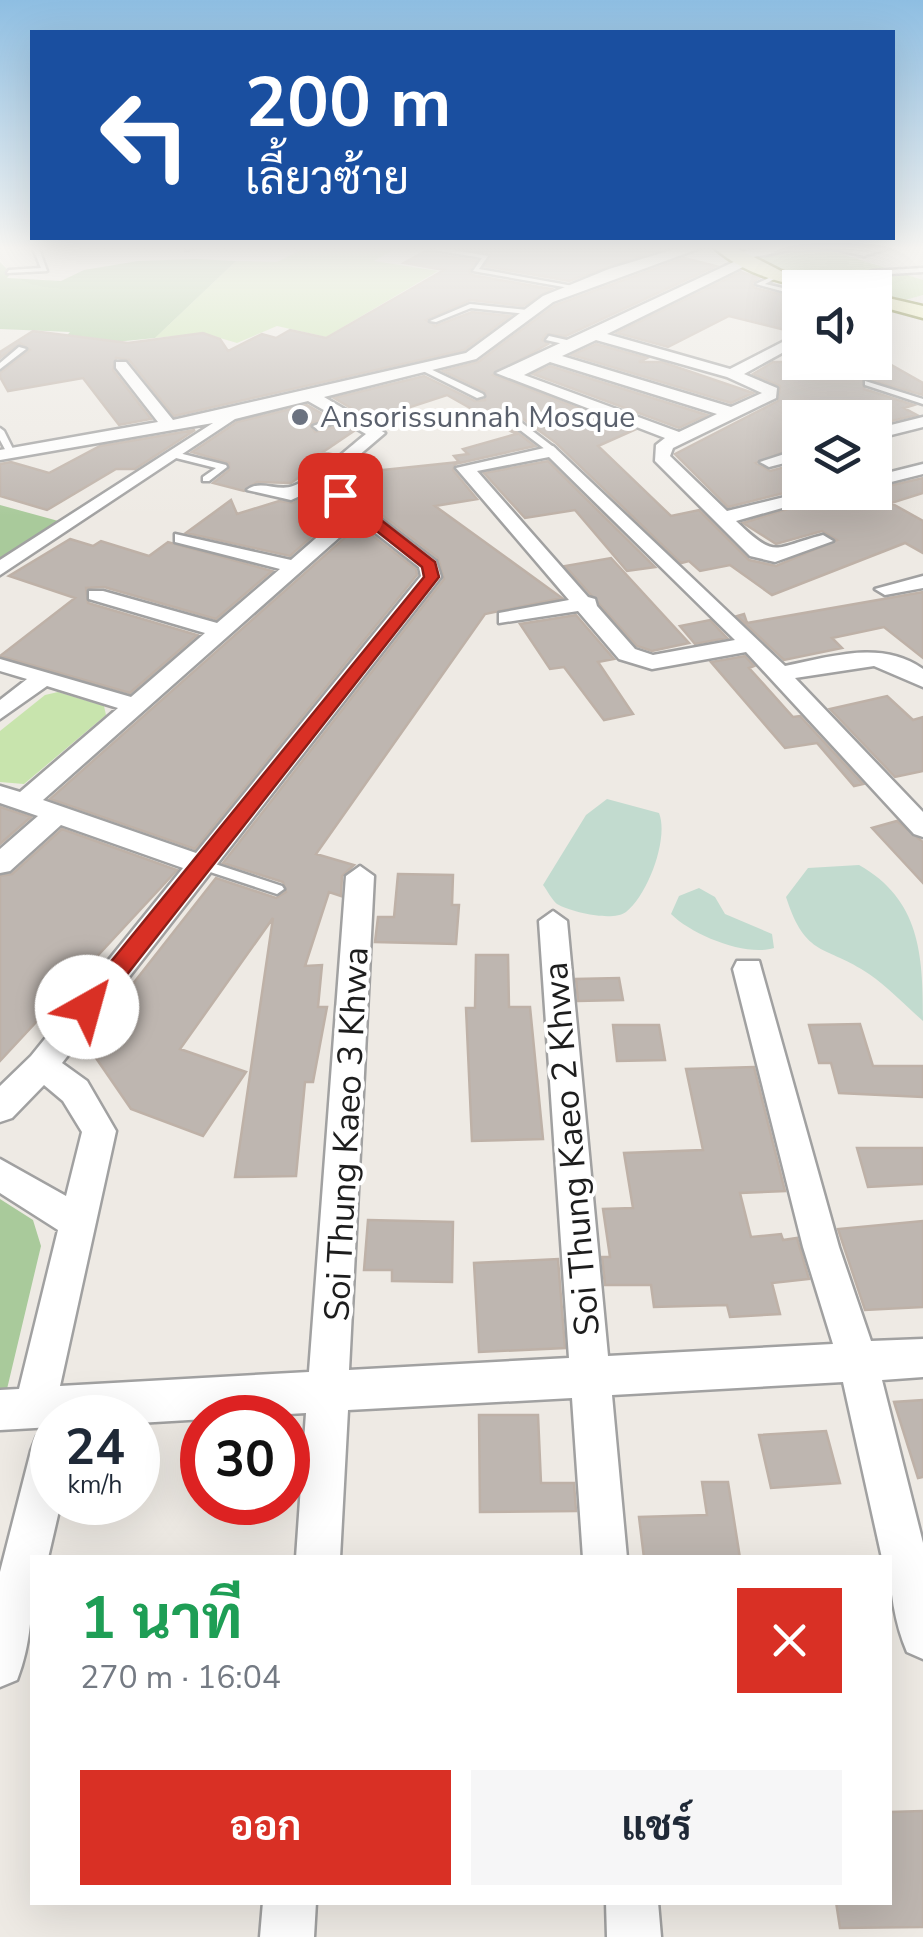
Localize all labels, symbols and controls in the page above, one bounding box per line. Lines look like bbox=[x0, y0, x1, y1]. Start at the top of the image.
text: 200 m bbox=[245, 55, 451, 151]
icon: left bbox=[80, 70, 210, 200]
text: เลี้ยวซ้าย bbox=[245, 149, 409, 210]
map controls bbox=[782, 270, 892, 510]
button: sound bbox=[782, 270, 892, 380]
place label: Ansorissunnah Mosque bbox=[320, 397, 635, 438]
button: layers bbox=[782, 400, 892, 510]
marker: Ansorissunnah Mosque bbox=[289, 406, 311, 428]
pin bbox=[298, 453, 383, 538]
icon: arrive bbox=[313, 468, 368, 523]
street label: Soi Thung Kaeo 3 Khwa bbox=[313, 946, 380, 1322]
position arrow bbox=[35, 955, 139, 1059]
street label: Soi Thung Kaeo 2 Khwa bbox=[532, 960, 611, 1338]
speed limit sign: 30 bbox=[180, 1395, 310, 1525]
text: 24 bbox=[65, 1413, 125, 1482]
text: km/h bbox=[67, 1468, 123, 1502]
text: 1 นาที bbox=[80, 1577, 242, 1659]
button: close bbox=[737, 1588, 842, 1693]
text: 270 m · 16:04 bbox=[80, 1656, 281, 1699]
button: ออก bbox=[80, 1770, 451, 1885]
button: แชร์ bbox=[471, 1770, 842, 1885]

